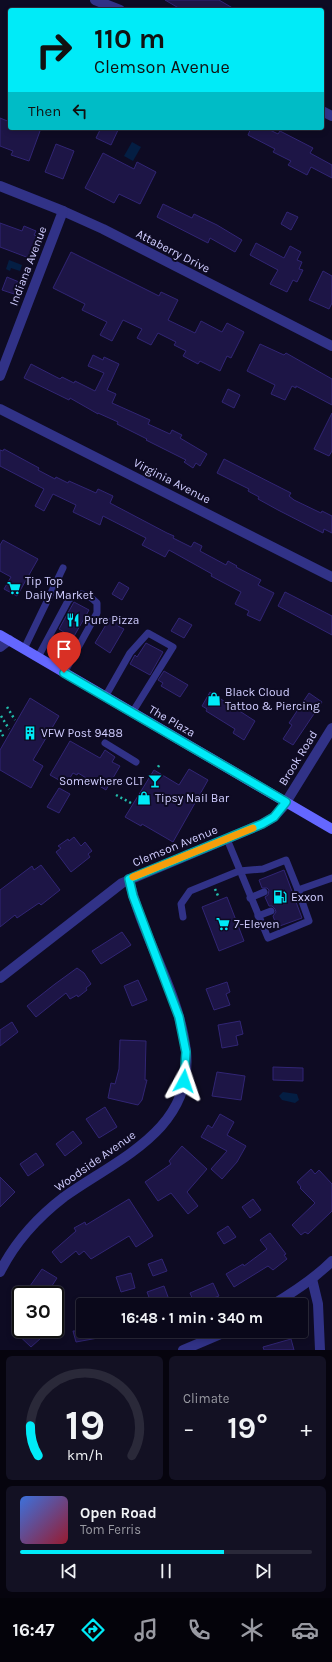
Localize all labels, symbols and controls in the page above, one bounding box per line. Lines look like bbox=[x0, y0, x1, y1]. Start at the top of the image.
text: 110 m bbox=[94, 22, 165, 55]
icon: right bbox=[28, 24, 80, 76]
text: Clemson Avenue bbox=[94, 56, 230, 78]
icon: left bbox=[69, 100, 91, 122]
text: Then bbox=[28, 102, 61, 120]
street label: Indiana Avenue bbox=[6, 224, 50, 308]
street label: Attaberry Drive bbox=[134, 226, 212, 276]
street label: Virginia Avenue bbox=[131, 456, 213, 506]
place label: Tip Top Daily Market bbox=[25, 574, 94, 602]
supermarket icon: Tip Top Daily Market bbox=[6, 580, 22, 596]
restaurant icon: Pure Pizza bbox=[65, 612, 81, 628]
place label: Pure Pizza bbox=[84, 613, 139, 627]
pin bbox=[47, 632, 81, 673]
icon: arrive bbox=[53, 638, 75, 660]
place label: Black Cloud Tattoo & Piercing bbox=[225, 685, 320, 713]
shop icon: Black Cloud Tattoo & Piercing bbox=[206, 691, 222, 707]
street label: The Plaza bbox=[146, 702, 198, 740]
building icon: VFW Post 9488 bbox=[22, 725, 38, 741]
place label: VFW Post 9488 bbox=[41, 726, 123, 740]
street label: Brook Road bbox=[276, 728, 320, 788]
bar icon: Somewhere CLT bbox=[147, 773, 163, 789]
place label: Somewhere CLT bbox=[59, 774, 144, 788]
shop icon: Tipsy Nail Bar bbox=[136, 790, 152, 806]
place label: Tipsy Nail Bar bbox=[155, 791, 230, 805]
street label: Clemson Avenue bbox=[130, 823, 220, 869]
fuel station icon: Exxon bbox=[272, 889, 288, 905]
place label: Exxon bbox=[291, 890, 324, 904]
supermarket icon: 7-Eleven bbox=[215, 916, 231, 932]
place label: 7-Eleven bbox=[234, 917, 280, 931]
position arrow bbox=[163, 1060, 205, 1102]
street label: Woodside Avenue bbox=[52, 1128, 138, 1194]
speed limit sign: 30 bbox=[12, 1286, 64, 1338]
text: 16:48 · 1 min · 340 m bbox=[121, 1309, 263, 1327]
text: Climate bbox=[183, 1391, 229, 1406]
text: 19 bbox=[64, 1401, 105, 1449]
text: 19° bbox=[227, 1410, 268, 1446]
text: − bbox=[183, 1416, 195, 1442]
text: + bbox=[300, 1416, 312, 1442]
text: km/h bbox=[66, 1447, 103, 1464]
text: Open Road bbox=[80, 1504, 157, 1522]
text: Tom Ferris bbox=[80, 1522, 141, 1537]
icon: previous bbox=[58, 1560, 80, 1582]
icon: pause bbox=[155, 1560, 177, 1582]
icon: next bbox=[252, 1560, 274, 1582]
icon: directions bbox=[79, 1616, 107, 1644]
icon: music bbox=[132, 1616, 160, 1644]
icon: phone bbox=[185, 1616, 213, 1644]
icon: climate bbox=[238, 1616, 266, 1644]
icon: car bbox=[291, 1616, 319, 1644]
text: 16:47 bbox=[13, 1619, 54, 1641]

